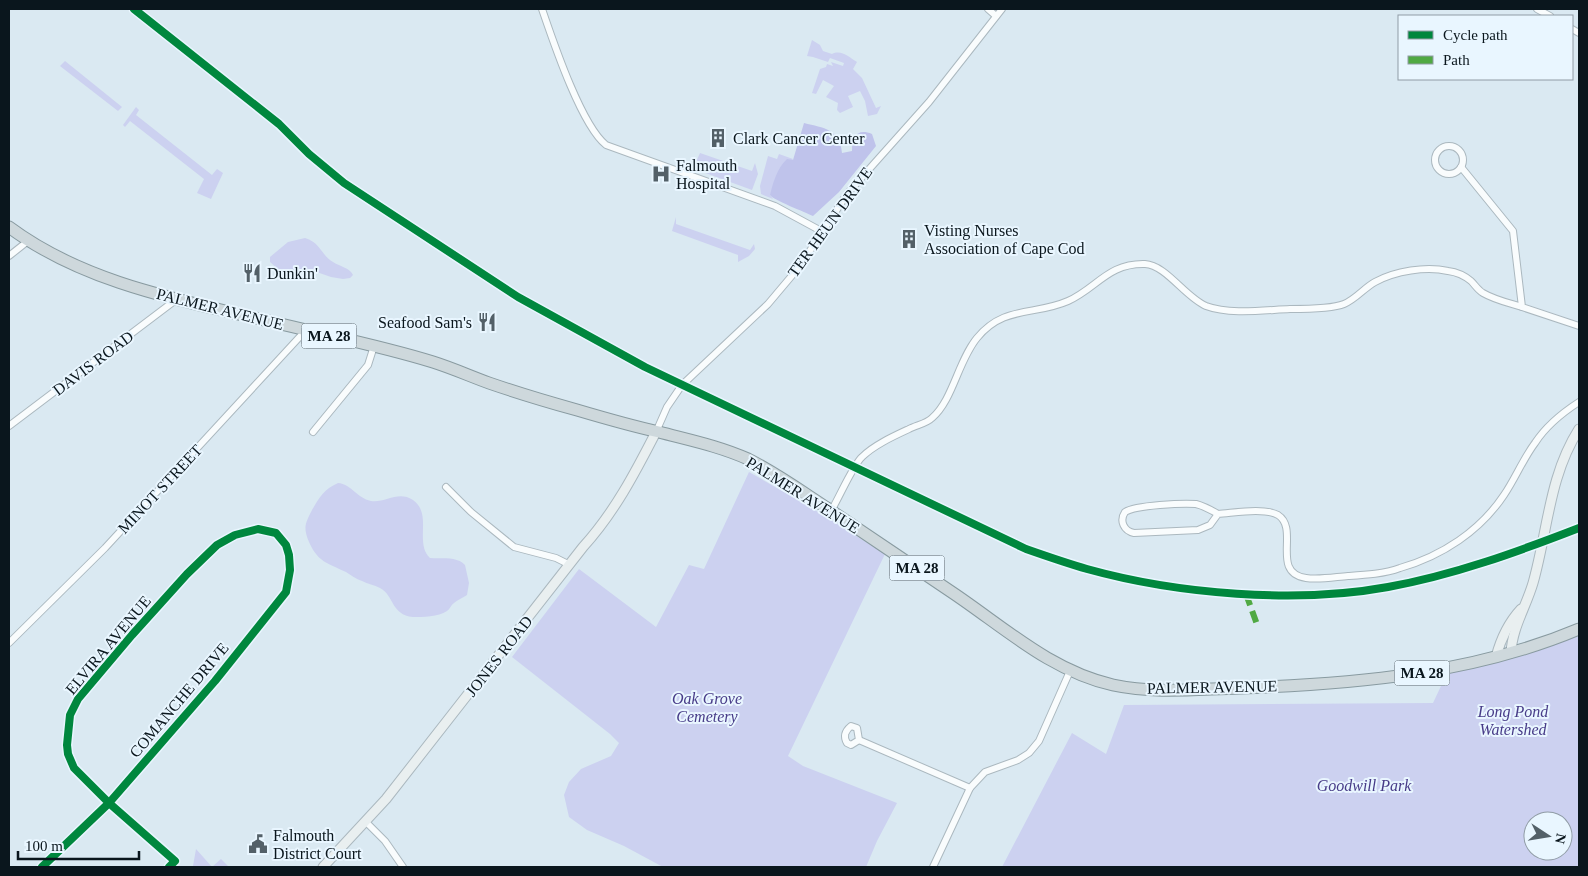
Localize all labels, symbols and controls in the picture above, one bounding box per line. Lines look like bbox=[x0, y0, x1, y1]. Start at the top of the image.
legend bbox=[1398, 15, 1573, 80]
text: Cycle path bbox=[1443, 27, 1508, 43]
text: Path bbox=[1443, 52, 1470, 68]
building icon: Clark Cancer Center bbox=[707, 127, 729, 149]
place label: Clark Cancer Center bbox=[733, 130, 865, 147]
place label: Falmouth Hospital bbox=[676, 157, 737, 193]
hospital icon: Falmouth Hospital bbox=[650, 163, 672, 185]
street label: TER HEUN DRIVE bbox=[784, 164, 876, 280]
place label: Visting Nurses Association of Cape Cod bbox=[924, 222, 1084, 258]
building icon: Visting Nurses Association of Cape Cod bbox=[898, 228, 920, 250]
restaurant icon: Dunkin' bbox=[241, 262, 263, 284]
place label: Dunkin' bbox=[267, 265, 318, 282]
street label: PALMER AVENUE bbox=[155, 285, 285, 333]
restaurant icon: Seafood Sam's bbox=[476, 311, 498, 333]
place label: Seafood Sam's bbox=[378, 314, 472, 331]
road number: MA 28 bbox=[302, 324, 356, 348]
street label: DAVIS ROAD bbox=[49, 327, 137, 399]
street label: MINOT STREET bbox=[115, 441, 206, 537]
street label: PALMER AVENUE bbox=[743, 453, 863, 537]
road number: MA 28 bbox=[890, 556, 944, 580]
street label: ELVIRA AVENUE bbox=[62, 592, 154, 698]
street label: JONES ROAD bbox=[462, 612, 536, 700]
street label: COMANCHE DRIVE bbox=[126, 639, 232, 761]
road number: MA 28 bbox=[1394, 660, 1450, 686]
street label: PALMER AVENUE bbox=[1147, 677, 1277, 697]
park label: Oak Grove Cemetery bbox=[672, 690, 742, 726]
park label: Long Pond Watershed bbox=[1477, 703, 1549, 738]
park label: Goodwill Park bbox=[1317, 777, 1412, 794]
north arrow bbox=[1523, 811, 1573, 861]
place label: Falmouth District Court bbox=[273, 827, 362, 862]
scale bar bbox=[18, 828, 139, 860]
text: N bbox=[1552, 832, 1569, 845]
public building icon: Falmouth District Court bbox=[247, 833, 269, 855]
text: 100 m bbox=[25, 838, 63, 854]

